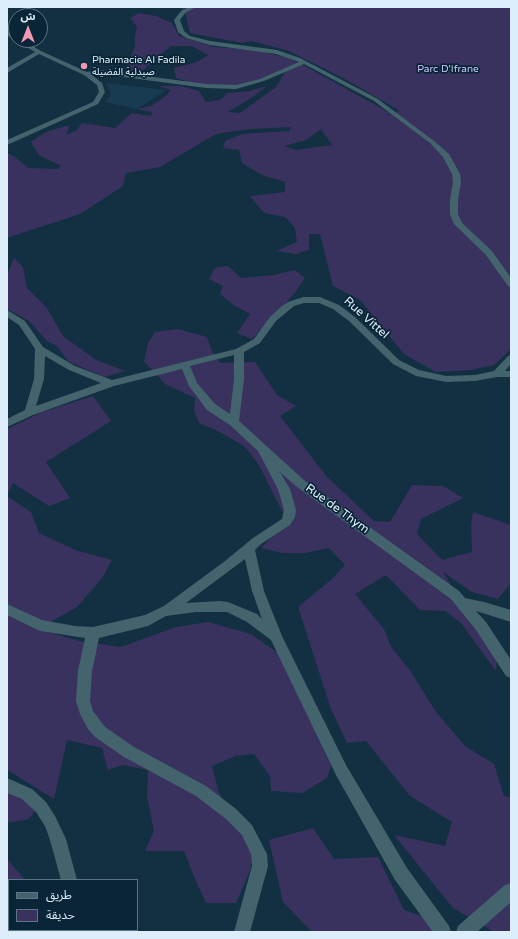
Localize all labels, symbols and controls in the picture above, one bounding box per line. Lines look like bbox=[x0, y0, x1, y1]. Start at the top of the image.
north arrow bbox=[8, 8, 48, 48]
text: ش bbox=[20, 10, 36, 23]
place label: Pharmacie Al Fadila صيدلية الفضيلة bbox=[92, 54, 185, 78]
marker: Pharmacie Al Fadila صيدلية الفضيلة bbox=[79, 61, 89, 71]
park label: Parc D'Ifrane bbox=[417, 63, 479, 75]
street label: Rue Vittel bbox=[340, 294, 392, 342]
street label: Rue de Thym bbox=[302, 481, 372, 537]
legend bbox=[8, 879, 138, 931]
text: طريق bbox=[46, 888, 72, 902]
text: حديقة bbox=[46, 908, 75, 922]

